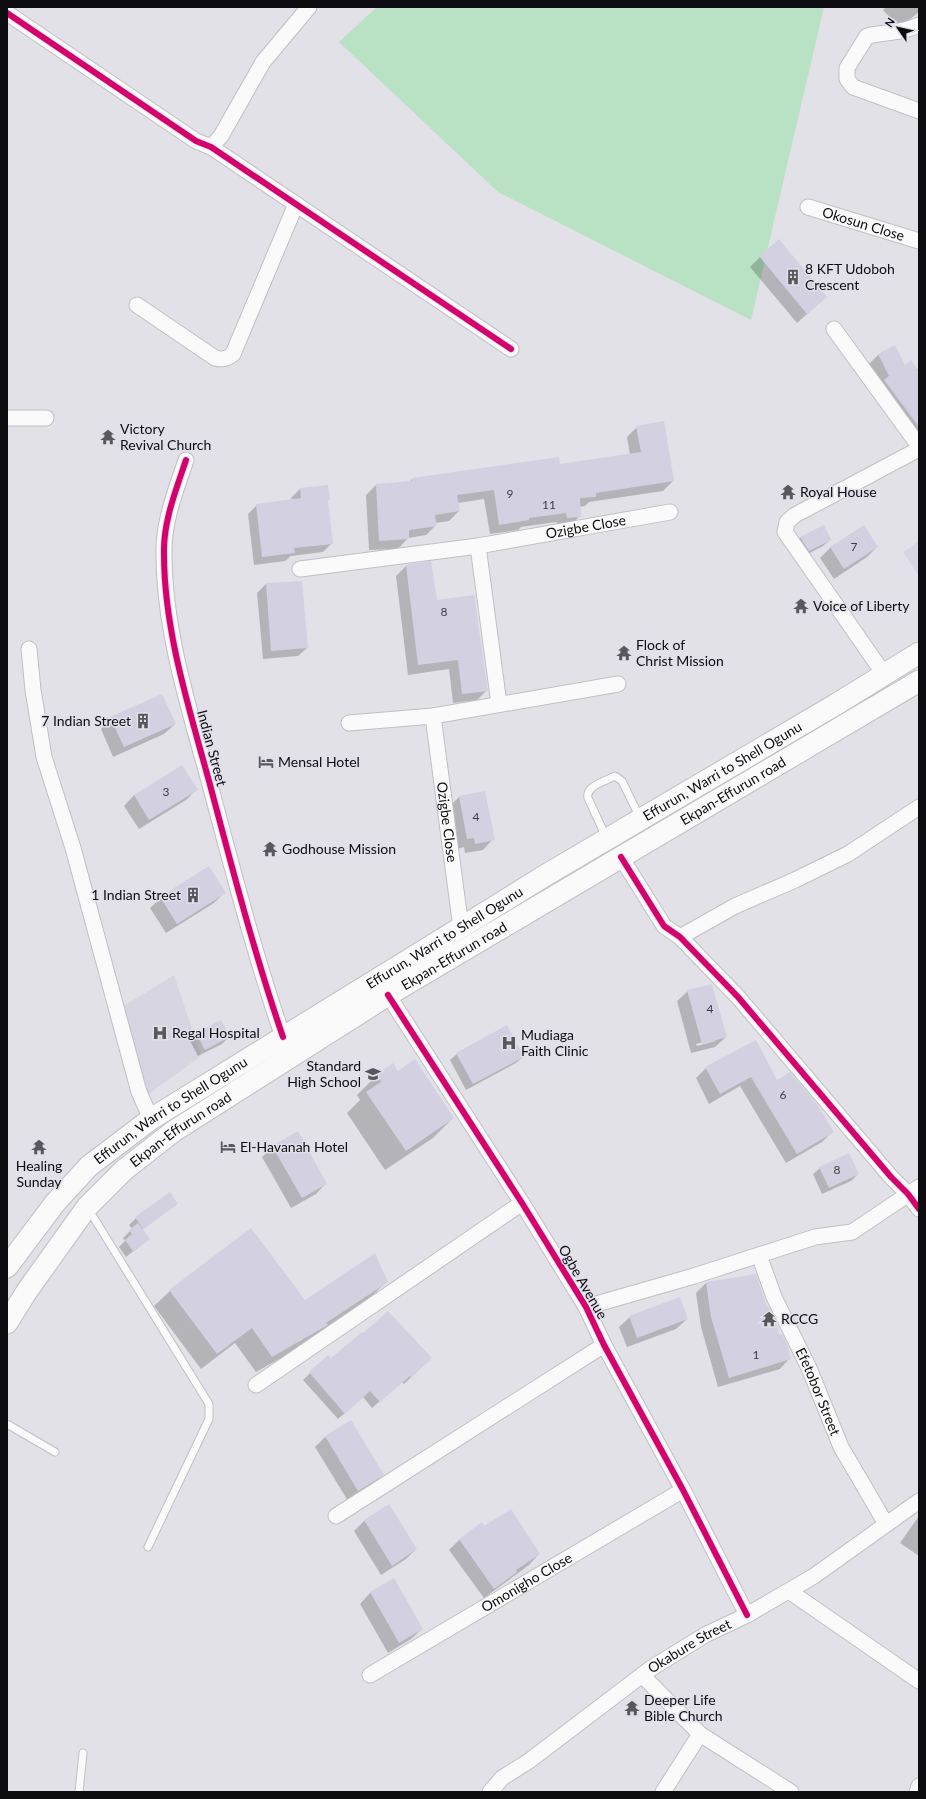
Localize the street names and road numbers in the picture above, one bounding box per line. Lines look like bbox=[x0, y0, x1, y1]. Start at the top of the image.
street label: Okosun Close bbox=[820, 203, 907, 244]
street label: Ozigbe Close bbox=[544, 511, 627, 542]
street label: Indian Street bbox=[194, 708, 231, 788]
street label: Effurun, Warri to Shell Ogunu bbox=[640, 717, 805, 824]
street label: Ekpan-Effurun road bbox=[677, 753, 789, 828]
street label: Ozigbe Close bbox=[434, 781, 461, 863]
street label: Effurun, Warri to Shell Ogunu bbox=[363, 882, 526, 992]
street label: Ekpan-Effurun road bbox=[398, 918, 510, 993]
street label: Effurun, Warri to Shell Ogunu bbox=[90, 1053, 250, 1167]
street label: Ekpan-Effurun road bbox=[126, 1088, 234, 1170]
street label: Ogbe Avenue bbox=[555, 1242, 612, 1322]
street label: Efetobor Street bbox=[792, 1345, 844, 1438]
street label: Omonigho Close bbox=[478, 1549, 575, 1615]
street label: Okabure Street bbox=[644, 1615, 734, 1676]

